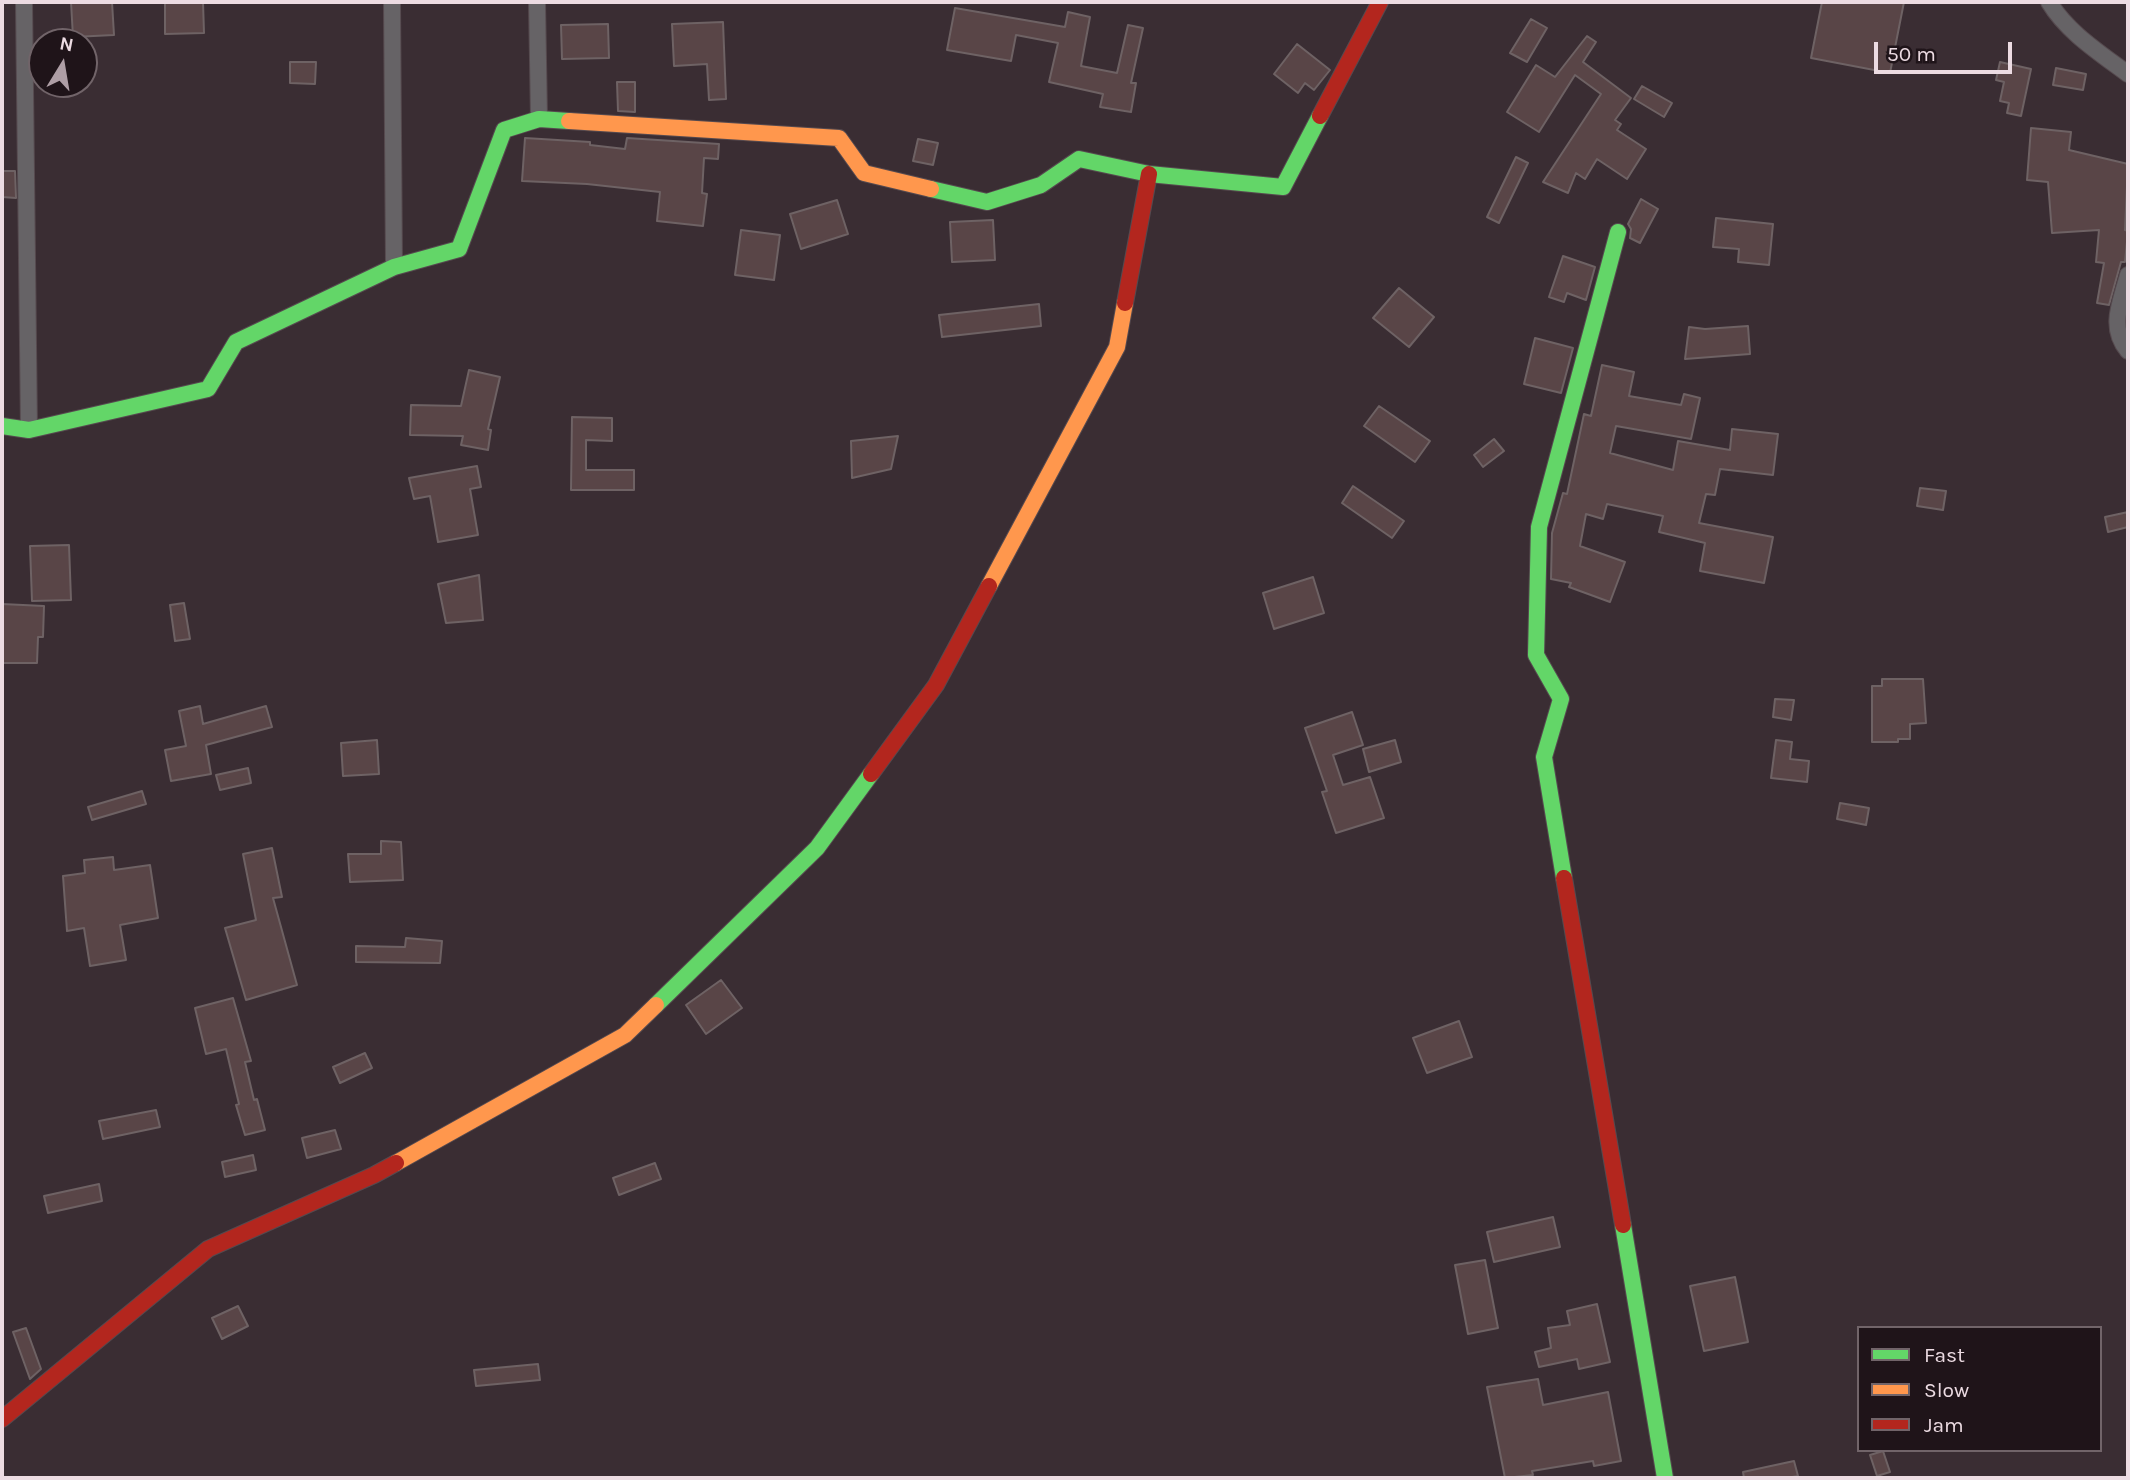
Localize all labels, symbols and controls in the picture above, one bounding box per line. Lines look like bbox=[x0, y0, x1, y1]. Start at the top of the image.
north arrow bbox=[28, 28, 98, 98]
scale bar bbox=[1878, 28, 2016, 72]
text: N bbox=[58, 32, 75, 56]
text: 50 m bbox=[1887, 42, 1936, 66]
legend bbox=[1857, 1326, 2102, 1452]
text: Fast bbox=[1924, 1343, 1965, 1367]
text: Slow bbox=[1924, 1378, 1969, 1402]
text: Jam bbox=[1924, 1413, 1964, 1437]

